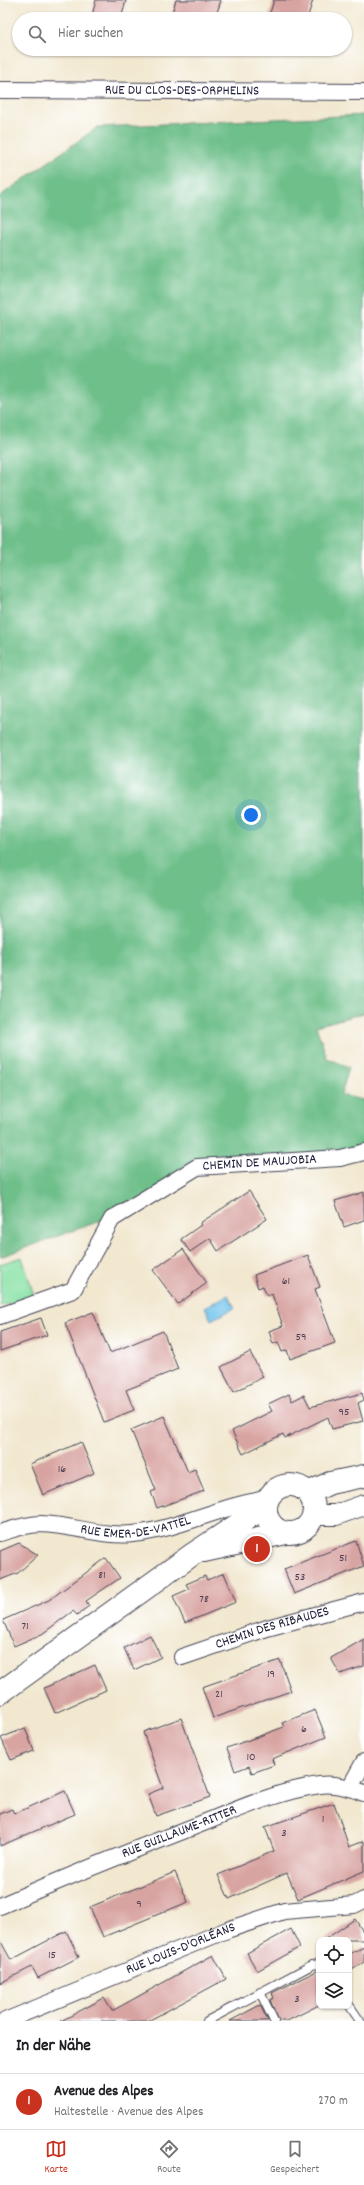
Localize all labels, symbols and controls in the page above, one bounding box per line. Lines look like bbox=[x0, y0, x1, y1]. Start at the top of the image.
search box bbox=[12, 12, 352, 56]
icon: search bbox=[26, 23, 48, 45]
text: Hier suchen bbox=[58, 23, 123, 45]
street label: RUE DU CLOS-DES-ORPHELINS bbox=[105, 81, 259, 101]
your location bbox=[241, 805, 261, 825]
street label: CHEMIN DE MAUJOBIA bbox=[202, 1149, 318, 1177]
house number: 61 bbox=[282, 1273, 290, 1290]
house number: 59 bbox=[295, 1329, 307, 1346]
house number: 95 bbox=[338, 1404, 350, 1421]
house number: 16 bbox=[58, 1461, 66, 1478]
street label: RUE EMER-DE-VATTEL bbox=[79, 1511, 194, 1545]
pin: 1 bbox=[244, 1534, 270, 1564]
house number: 51 bbox=[339, 1550, 347, 1567]
house number: 81 bbox=[98, 1567, 106, 1584]
house number: 53 bbox=[295, 1569, 305, 1586]
house number: 78 bbox=[199, 1591, 209, 1608]
street label: CHEMIN DES RIBAUDES bbox=[213, 1602, 332, 1655]
house number: 71 bbox=[21, 1618, 29, 1635]
house number: 19 bbox=[267, 1666, 275, 1683]
house number: 21 bbox=[215, 1686, 223, 1703]
house number: 6 bbox=[301, 1721, 307, 1738]
house number: 10 bbox=[246, 1749, 256, 1766]
street label: RUE GUILLAUME-RITTER bbox=[119, 1800, 240, 1864]
house number: 1 bbox=[322, 1811, 324, 1828]
house number: 3 bbox=[281, 1825, 287, 1842]
house number: 9 bbox=[136, 1896, 142, 1913]
street label: RUE LOUIS-D'ORLÉANS bbox=[123, 1918, 238, 1980]
map controls bbox=[316, 1937, 352, 2009]
button: locate bbox=[316, 1937, 352, 1973]
house number: 15 bbox=[48, 1947, 56, 1964]
button: layers bbox=[316, 1973, 352, 2009]
house number: 3 bbox=[294, 1991, 300, 2008]
text: In der Nähe bbox=[16, 2035, 91, 2059]
text: Avenue des Alpes bbox=[54, 2081, 153, 2103]
text: 1 bbox=[28, 2092, 30, 2111]
text: 270 m bbox=[318, 2092, 348, 2111]
text: Haltestelle · Avenue des Alpes bbox=[54, 2103, 203, 2122]
tab: Karte bbox=[45, 2138, 68, 2178]
tab: Route bbox=[157, 2138, 181, 2178]
tab: Gespeichert bbox=[270, 2138, 319, 2178]

